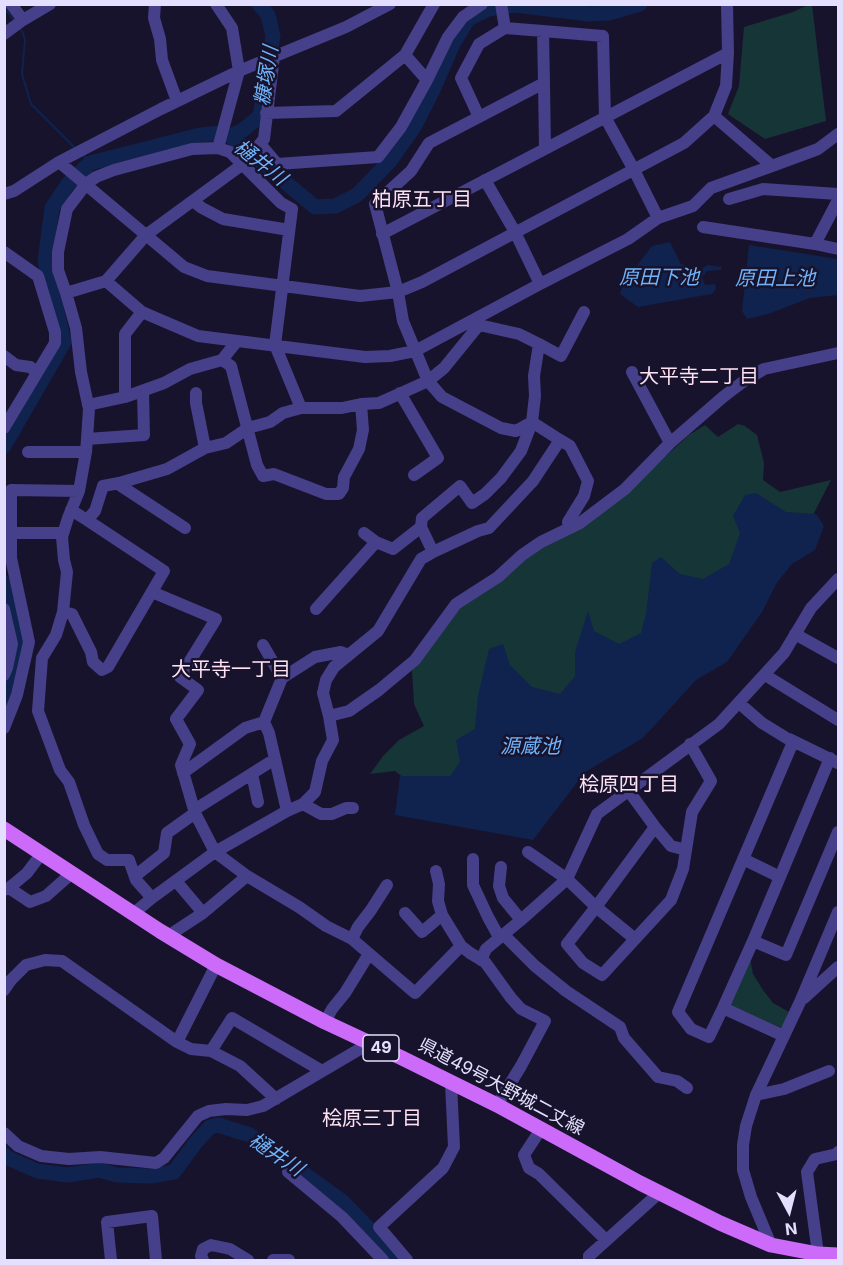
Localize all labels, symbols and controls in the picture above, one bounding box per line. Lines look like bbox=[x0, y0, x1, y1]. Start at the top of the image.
water label: 糠塚川 bbox=[250, 44, 284, 108]
water label: 樋井川 bbox=[229, 135, 291, 191]
district label: 柏原五丁目 bbox=[372, 188, 472, 212]
water label: 原田下池 bbox=[619, 266, 699, 290]
water label: 原田上池 bbox=[735, 267, 815, 291]
district label: 大平寺二丁目 bbox=[639, 365, 759, 389]
district label: 大平寺一丁目 bbox=[171, 658, 291, 682]
water label: 源蔵池 bbox=[500, 735, 560, 759]
district label: 桧原四丁目 bbox=[579, 773, 679, 797]
street label: 県道49号大野城二丈線 bbox=[414, 1034, 588, 1140]
road number: 49 bbox=[363, 1035, 399, 1061]
district label: 桧原三丁目 bbox=[322, 1107, 422, 1131]
water label: 樋井川 bbox=[244, 1128, 308, 1182]
north arrow bbox=[759, 1181, 819, 1241]
text: N bbox=[784, 1218, 798, 1240]

